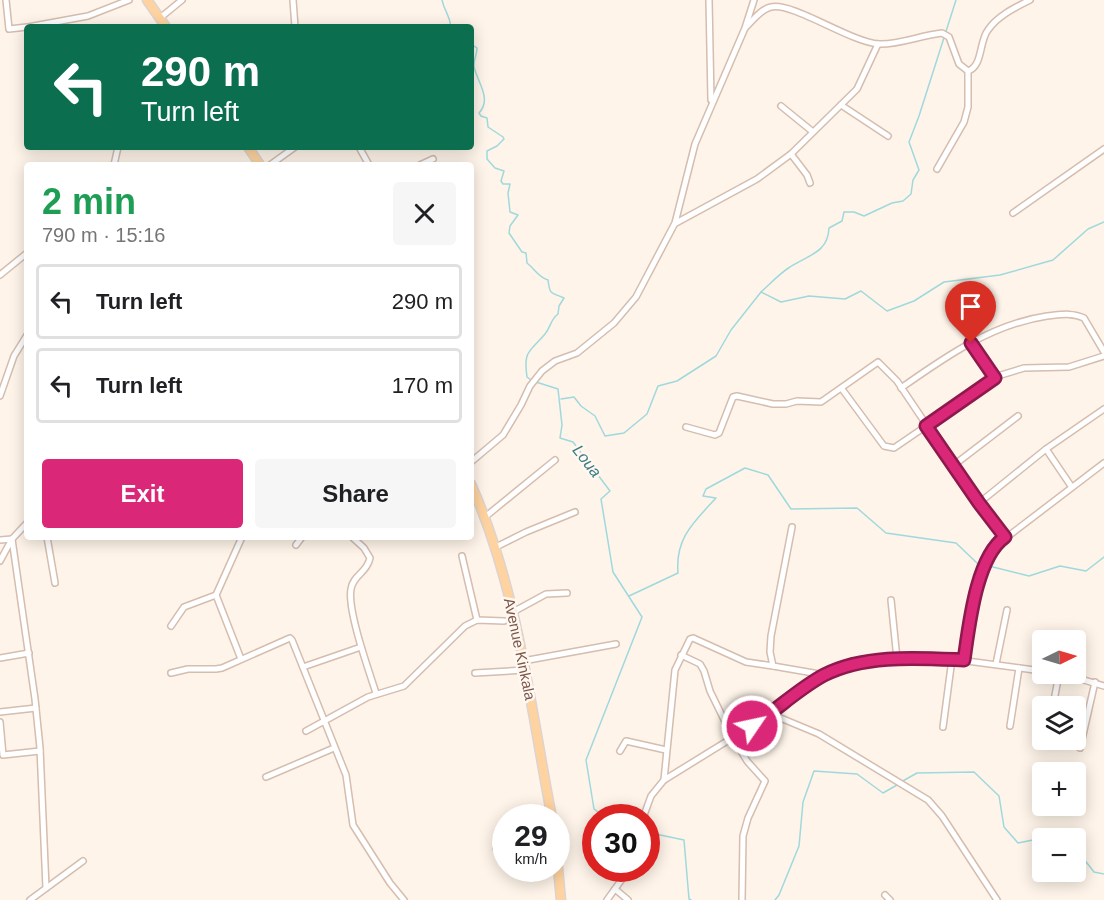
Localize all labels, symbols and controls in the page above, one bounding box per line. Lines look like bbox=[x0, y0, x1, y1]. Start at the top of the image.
icon: left bbox=[42, 48, 120, 126]
text: 290 m bbox=[141, 48, 260, 95]
text: Turn left bbox=[141, 97, 239, 127]
text: 2 min bbox=[42, 181, 136, 222]
button: close bbox=[393, 182, 456, 245]
text: 790 m · 15:16 bbox=[42, 224, 165, 246]
pin bbox=[945, 281, 996, 343]
icon: left bbox=[45, 285, 78, 318]
text: Turn left bbox=[96, 289, 182, 314]
text: 290 m bbox=[392, 289, 453, 314]
icon: arrive bbox=[954, 290, 987, 323]
icon: left bbox=[45, 369, 78, 402]
text: Turn left bbox=[96, 373, 182, 398]
text: 170 m bbox=[392, 373, 453, 398]
water label: Loua bbox=[569, 442, 605, 480]
button: Exit bbox=[42, 459, 243, 528]
button: Share bbox=[255, 459, 456, 528]
street label: Avenue Kinkala bbox=[501, 596, 539, 702]
north arrow bbox=[1032, 630, 1086, 684]
map controls bbox=[1032, 630, 1086, 882]
position arrow bbox=[720, 694, 784, 758]
button: layers bbox=[1032, 696, 1086, 750]
button: + bbox=[1032, 762, 1086, 816]
speed limit sign: 30 bbox=[582, 804, 660, 882]
text: 29 bbox=[514, 819, 548, 852]
button: − bbox=[1032, 828, 1086, 882]
text: km/h bbox=[515, 850, 547, 867]

